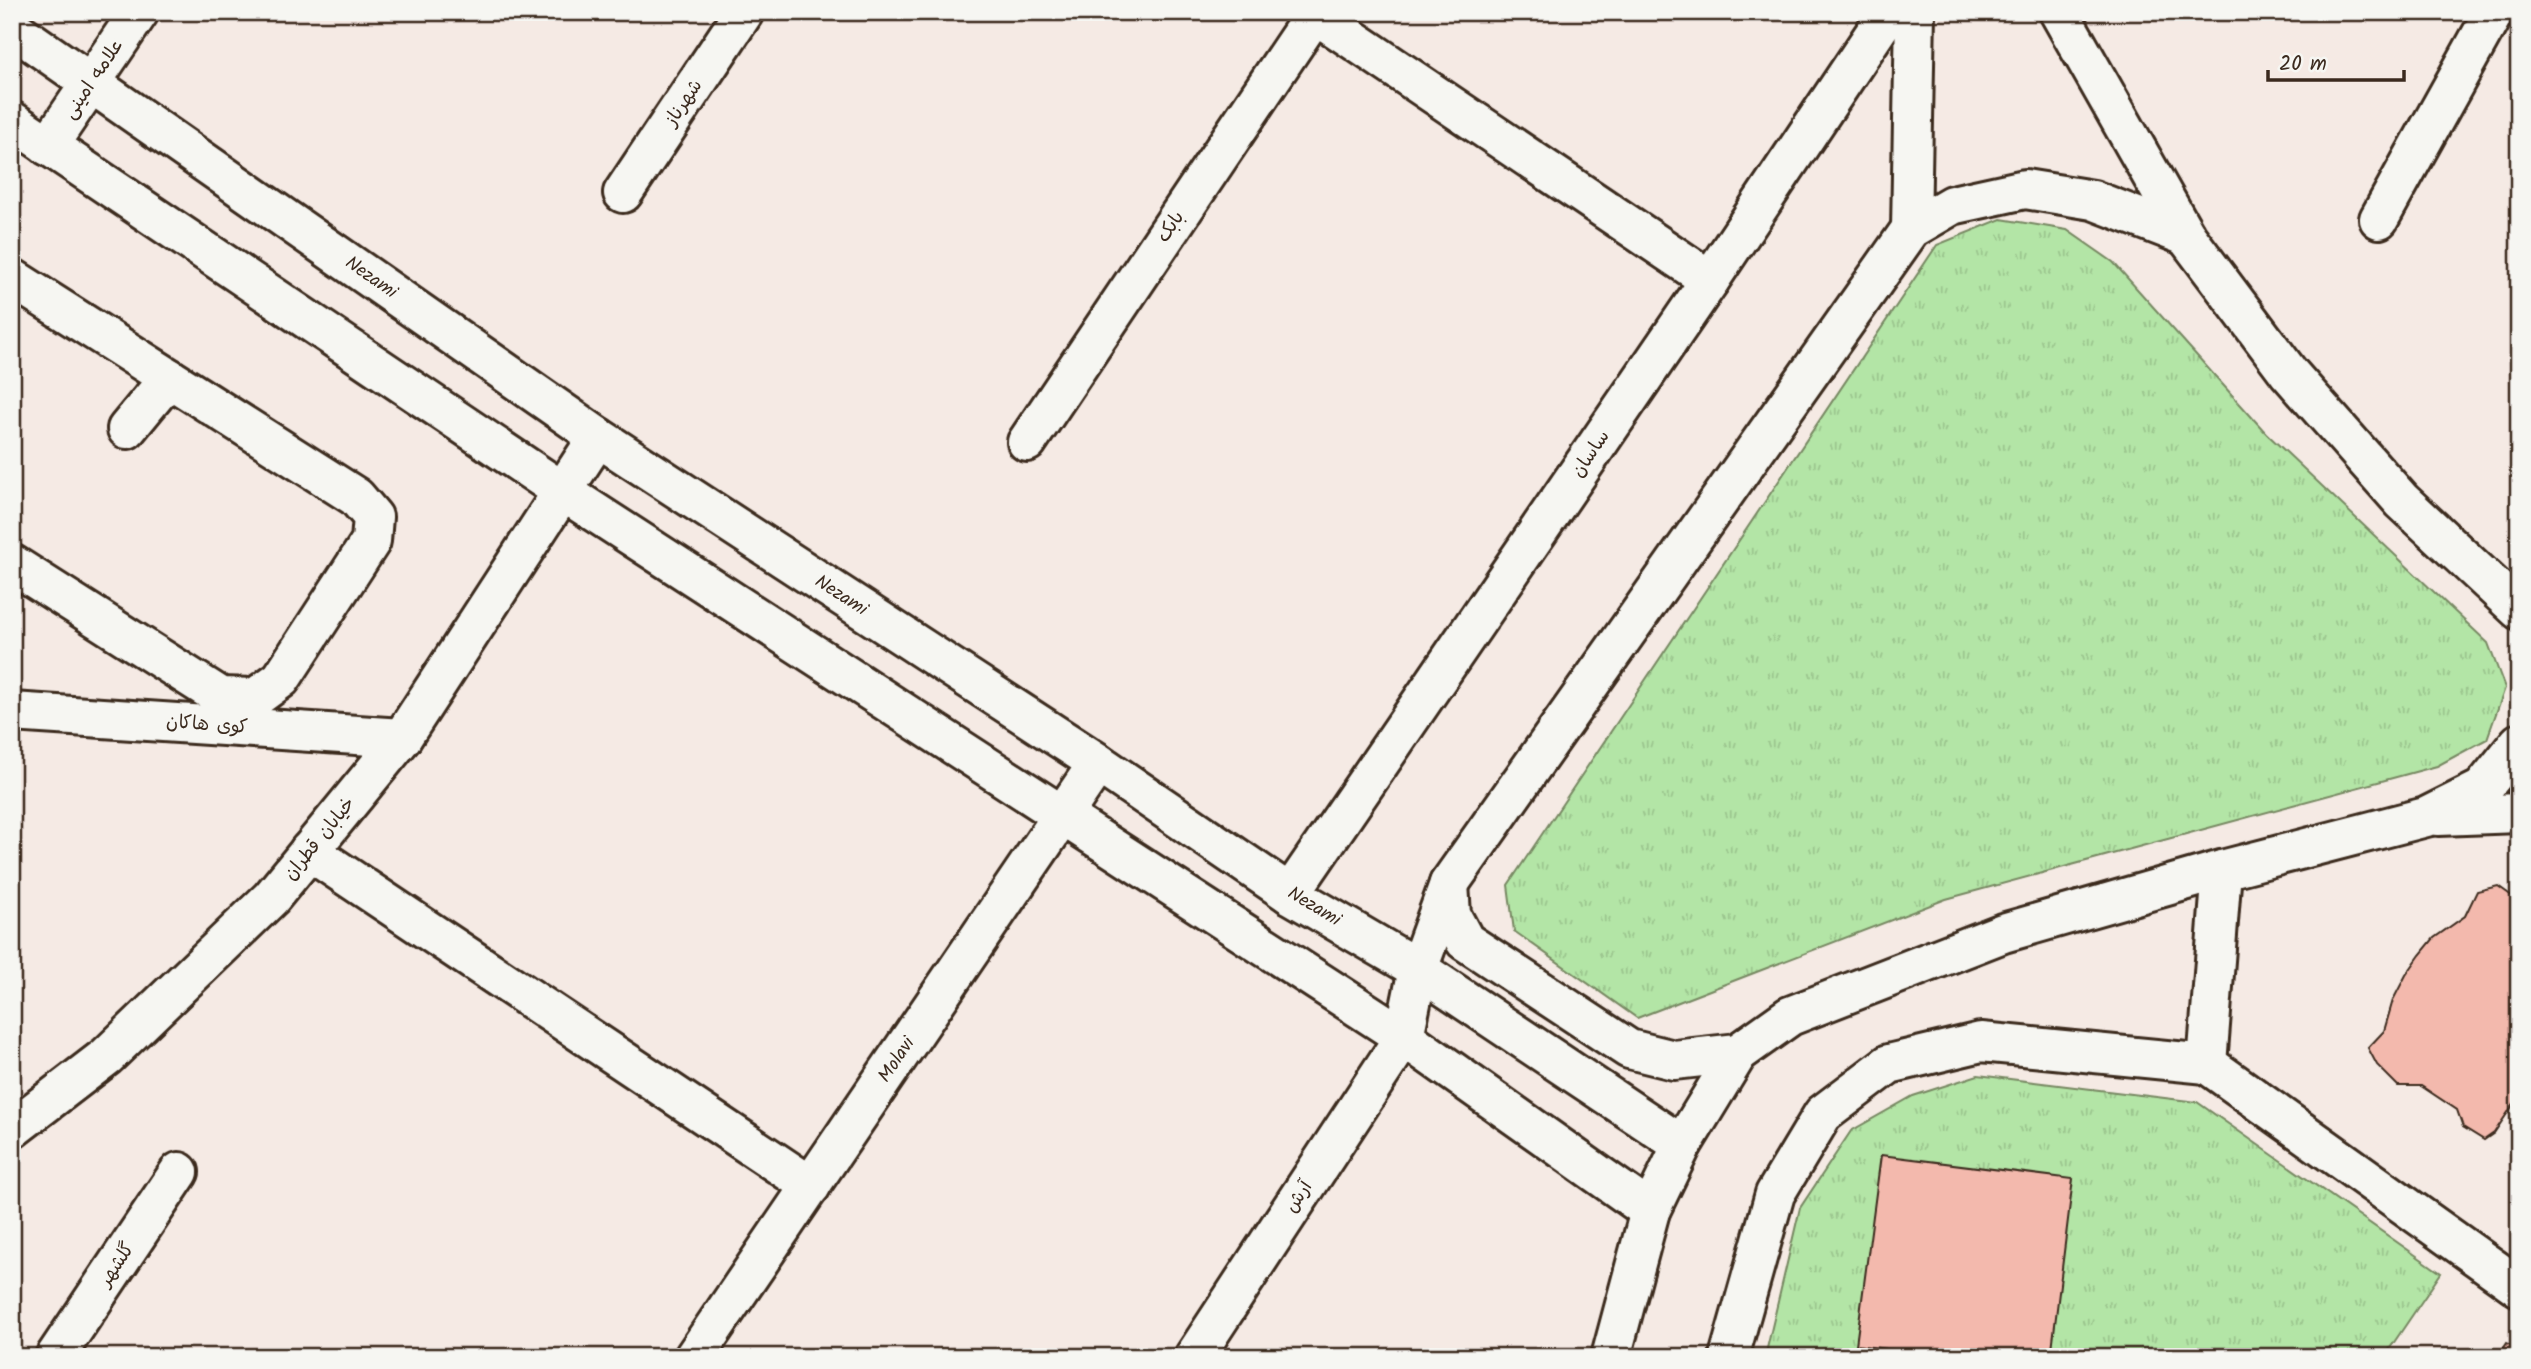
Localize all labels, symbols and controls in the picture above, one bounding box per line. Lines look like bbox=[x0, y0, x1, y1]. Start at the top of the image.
street label: علامه امینی bbox=[56, 32, 132, 126]
scale bar bbox=[2268, 38, 2405, 82]
text: 20 m bbox=[2279, 48, 2327, 81]
street label: شهرناز bbox=[656, 73, 711, 134]
street label: بابک bbox=[1149, 205, 1193, 249]
street label: Nezami bbox=[339, 249, 405, 308]
street label: ساسان bbox=[1564, 424, 1618, 484]
street label: Nezami bbox=[808, 568, 875, 625]
street label: کوی هاکان bbox=[165, 707, 249, 743]
street label: خیابان قطران bbox=[277, 790, 363, 888]
street label: Nezami bbox=[1281, 879, 1348, 936]
street label: Molavi bbox=[871, 1030, 924, 1089]
street label: آرش bbox=[1277, 1174, 1321, 1219]
street label: گلشهر bbox=[90, 1237, 143, 1295]

